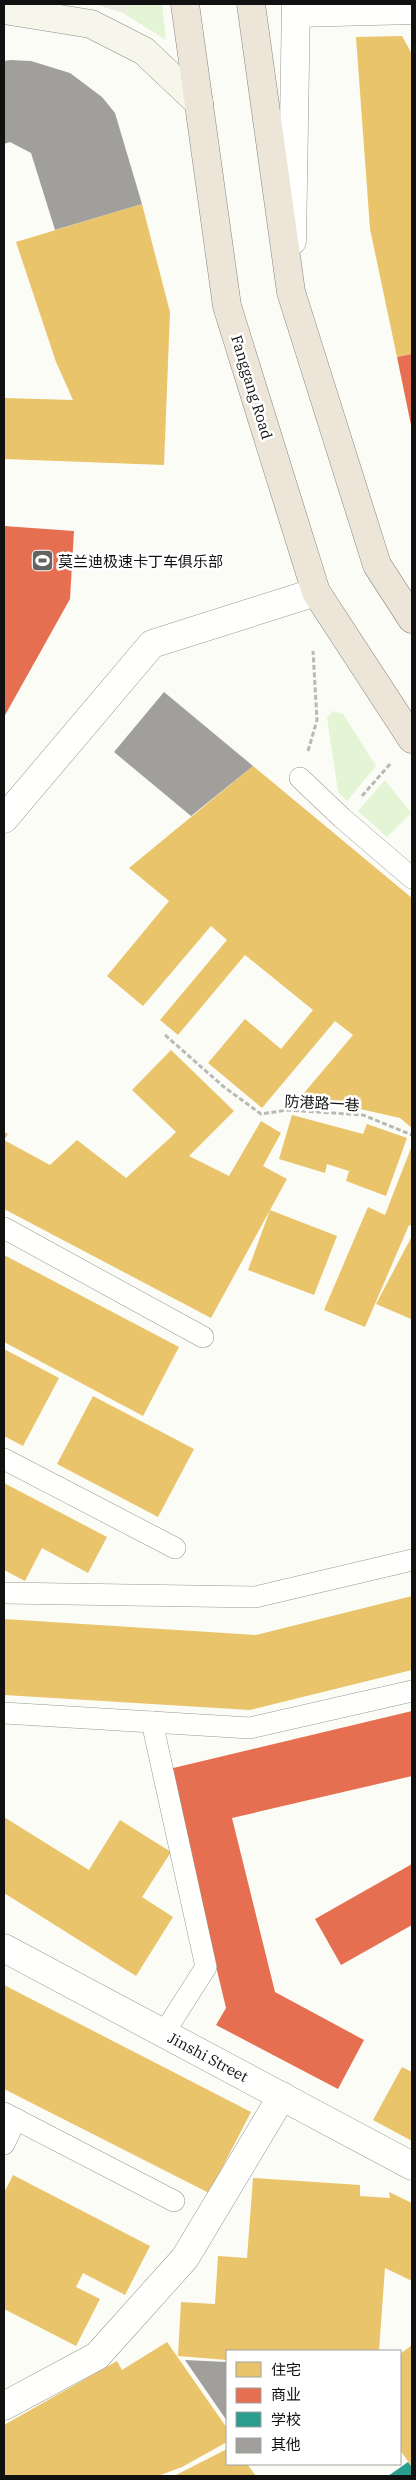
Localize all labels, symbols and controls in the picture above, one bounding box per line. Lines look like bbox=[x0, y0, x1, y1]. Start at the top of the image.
street label: Fanggang Road bbox=[227, 333, 277, 441]
sports icon: 莫兰迪极速卡丁车俱乐部 bbox=[30, 549, 54, 573]
place label: 莫兰迪极速卡丁车俱乐部 bbox=[58, 552, 223, 571]
street label: 防港路一巷 bbox=[284, 1092, 360, 1114]
street label: Jinshi Street bbox=[165, 2028, 251, 2086]
legend bbox=[226, 2350, 401, 2465]
text: 住宅 bbox=[271, 2360, 301, 2379]
text: 商业 bbox=[271, 2385, 301, 2404]
text: 学校 bbox=[271, 2410, 301, 2429]
text: 其他 bbox=[271, 2435, 301, 2454]

